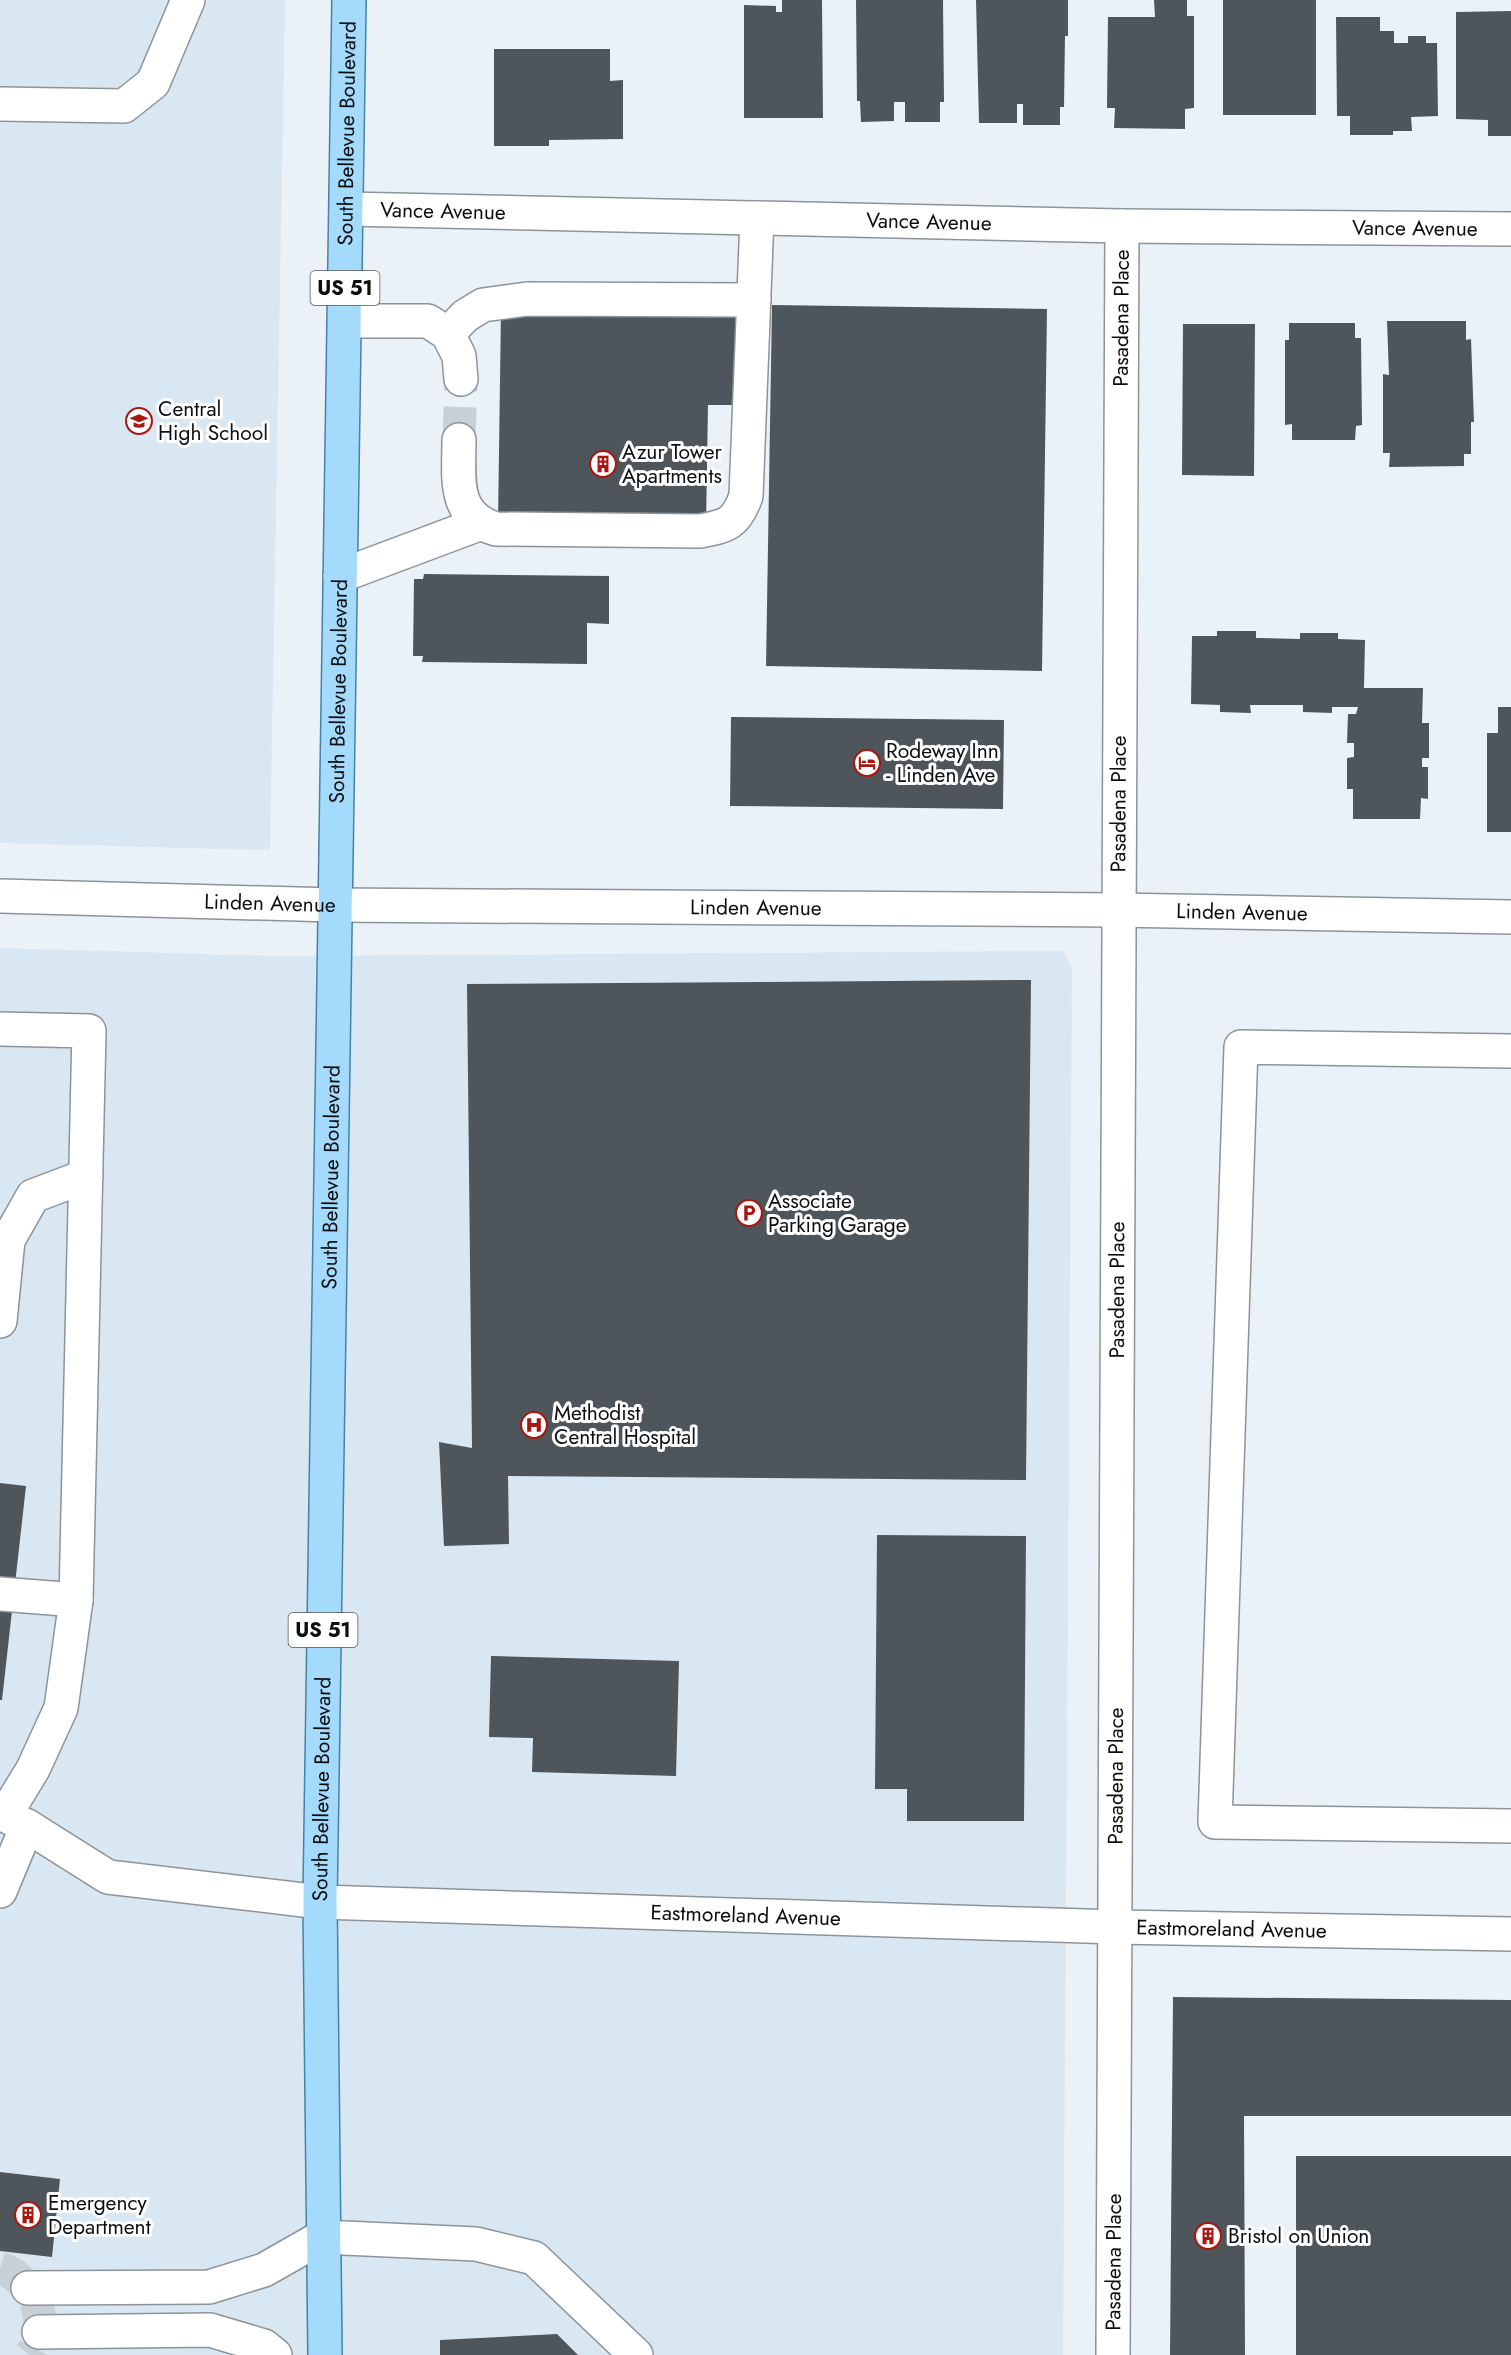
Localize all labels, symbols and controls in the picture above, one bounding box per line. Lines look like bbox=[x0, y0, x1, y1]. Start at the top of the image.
street label: South Bellevue Boulevard bbox=[330, 21, 364, 246]
street label: Vance Avenue bbox=[380, 195, 506, 227]
street label: Vance Avenue bbox=[866, 205, 992, 238]
street label: Vance Avenue bbox=[1352, 213, 1478, 244]
street label: Pasadena Place bbox=[1106, 249, 1137, 387]
road number: US 51 bbox=[310, 271, 380, 305]
place label: Central High School bbox=[158, 394, 268, 448]
school or university icon: Central High School bbox=[124, 406, 154, 436]
place label: Azur Tower Apartments bbox=[622, 437, 722, 491]
building icon: Azur Tower Apartments bbox=[588, 449, 618, 479]
street label: South Bellevue Boulevard bbox=[322, 579, 355, 804]
street label: Pasadena Place bbox=[1103, 735, 1134, 873]
place label: Rodeway Inn - Linden Ave bbox=[886, 736, 999, 790]
hotel icon: Rodeway Inn - Linden Ave bbox=[852, 748, 882, 778]
street label: Linden Avenue bbox=[204, 887, 336, 920]
street label: Linden Avenue bbox=[690, 892, 822, 923]
street label: Linden Avenue bbox=[1176, 896, 1308, 928]
street label: South Bellevue Boulevard bbox=[314, 1065, 348, 1290]
place label: Associate Parking Garage bbox=[768, 1186, 907, 1240]
parking icon: Associate Parking Garage bbox=[734, 1198, 764, 1228]
street label: Pasadena Place bbox=[1102, 1221, 1132, 1359]
place label: Methodist Central Hospital bbox=[554, 1398, 696, 1452]
hospital icon: Methodist Central Hospital bbox=[519, 1410, 549, 1440]
road number: US 51 bbox=[288, 1613, 358, 1647]
street label: South Bellevue Boulevard bbox=[305, 1676, 338, 1902]
street label: Pasadena Place bbox=[1101, 1707, 1131, 1845]
street label: Eastmoreland Avenue bbox=[650, 1897, 841, 1933]
street label: Eastmoreland Avenue bbox=[1136, 1912, 1327, 1946]
place label: Emergency Department bbox=[48, 2188, 151, 2242]
street label: Pasadena Place bbox=[1098, 2193, 1129, 2331]
building icon: Emergency Department bbox=[13, 2200, 43, 2230]
building icon: Bristol on Union bbox=[1193, 2221, 1223, 2251]
place label: Bristol on Union bbox=[1228, 2221, 1369, 2251]

